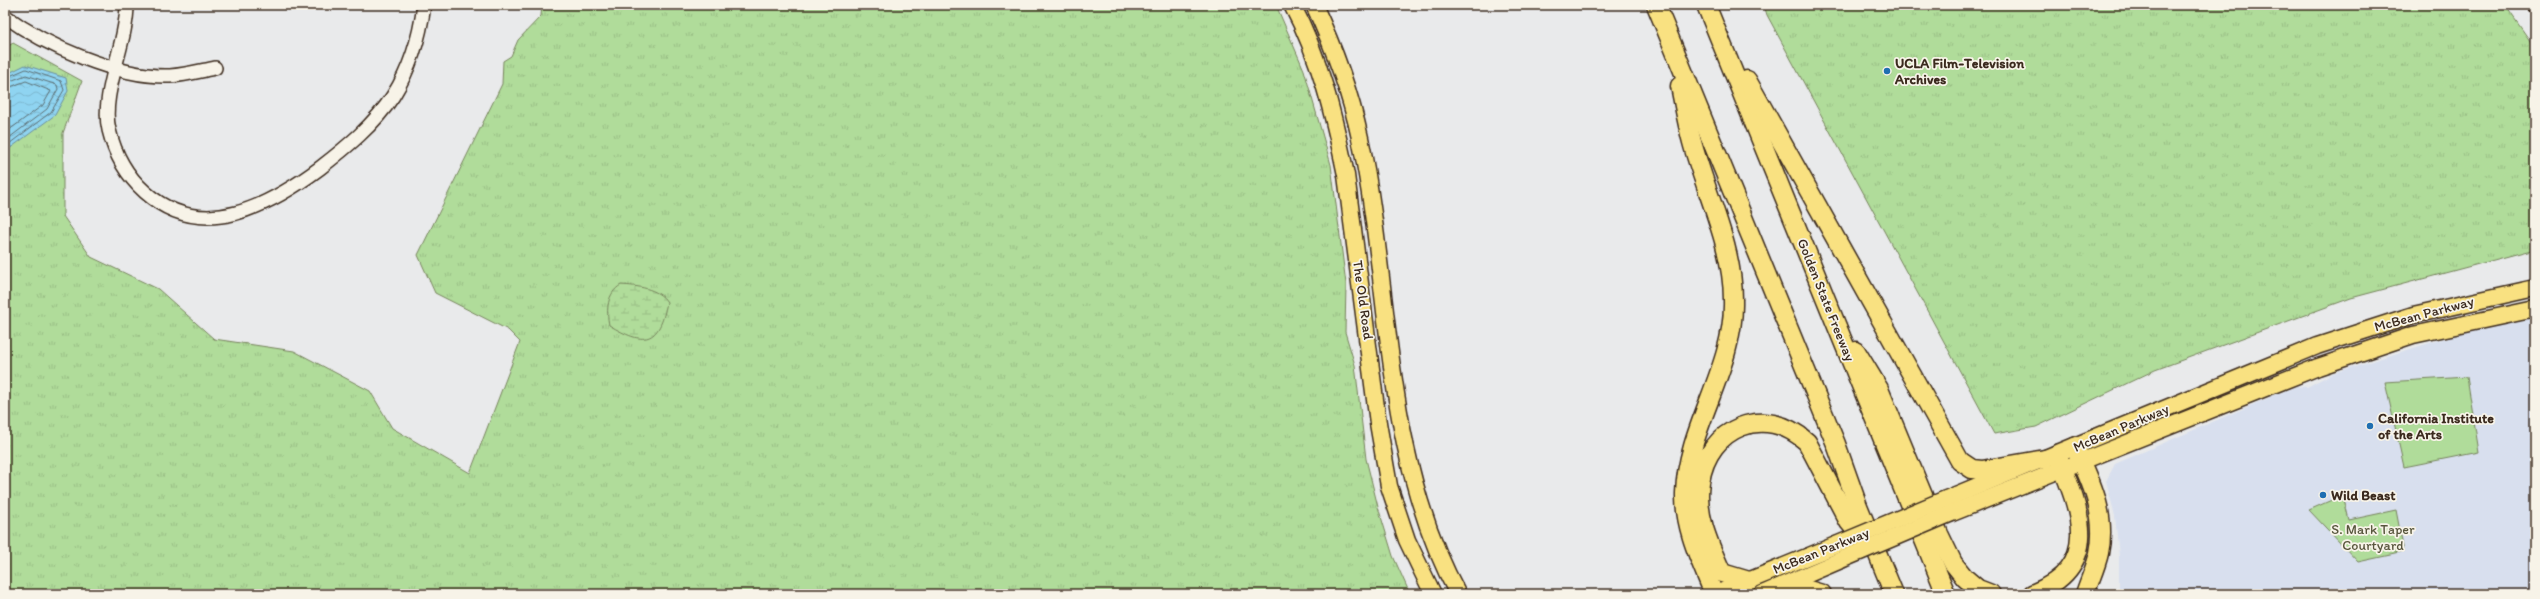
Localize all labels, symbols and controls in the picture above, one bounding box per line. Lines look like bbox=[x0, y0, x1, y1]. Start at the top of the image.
place label: UCLA Film-Television Archives bbox=[1894, 55, 2024, 88]
marker: UCLA Film-Television Archives bbox=[1882, 66, 1892, 76]
street label: Golden State Freeway bbox=[1794, 236, 1859, 364]
street label: The Old Road bbox=[1349, 259, 1377, 341]
street label: McBean Parkway bbox=[2372, 292, 2476, 335]
street label: McBean Parkway bbox=[2071, 400, 2172, 456]
place label: California Institute of the Arts bbox=[2378, 410, 2494, 443]
marker: California Institute of the Arts bbox=[2365, 421, 2375, 431]
place label: Wild Beast bbox=[2331, 487, 2396, 504]
marker: Wild Beast bbox=[2318, 490, 2328, 500]
park label: S. Mark Taper Courtyard bbox=[2331, 521, 2415, 554]
street label: McBean Parkway bbox=[1770, 524, 1872, 578]

